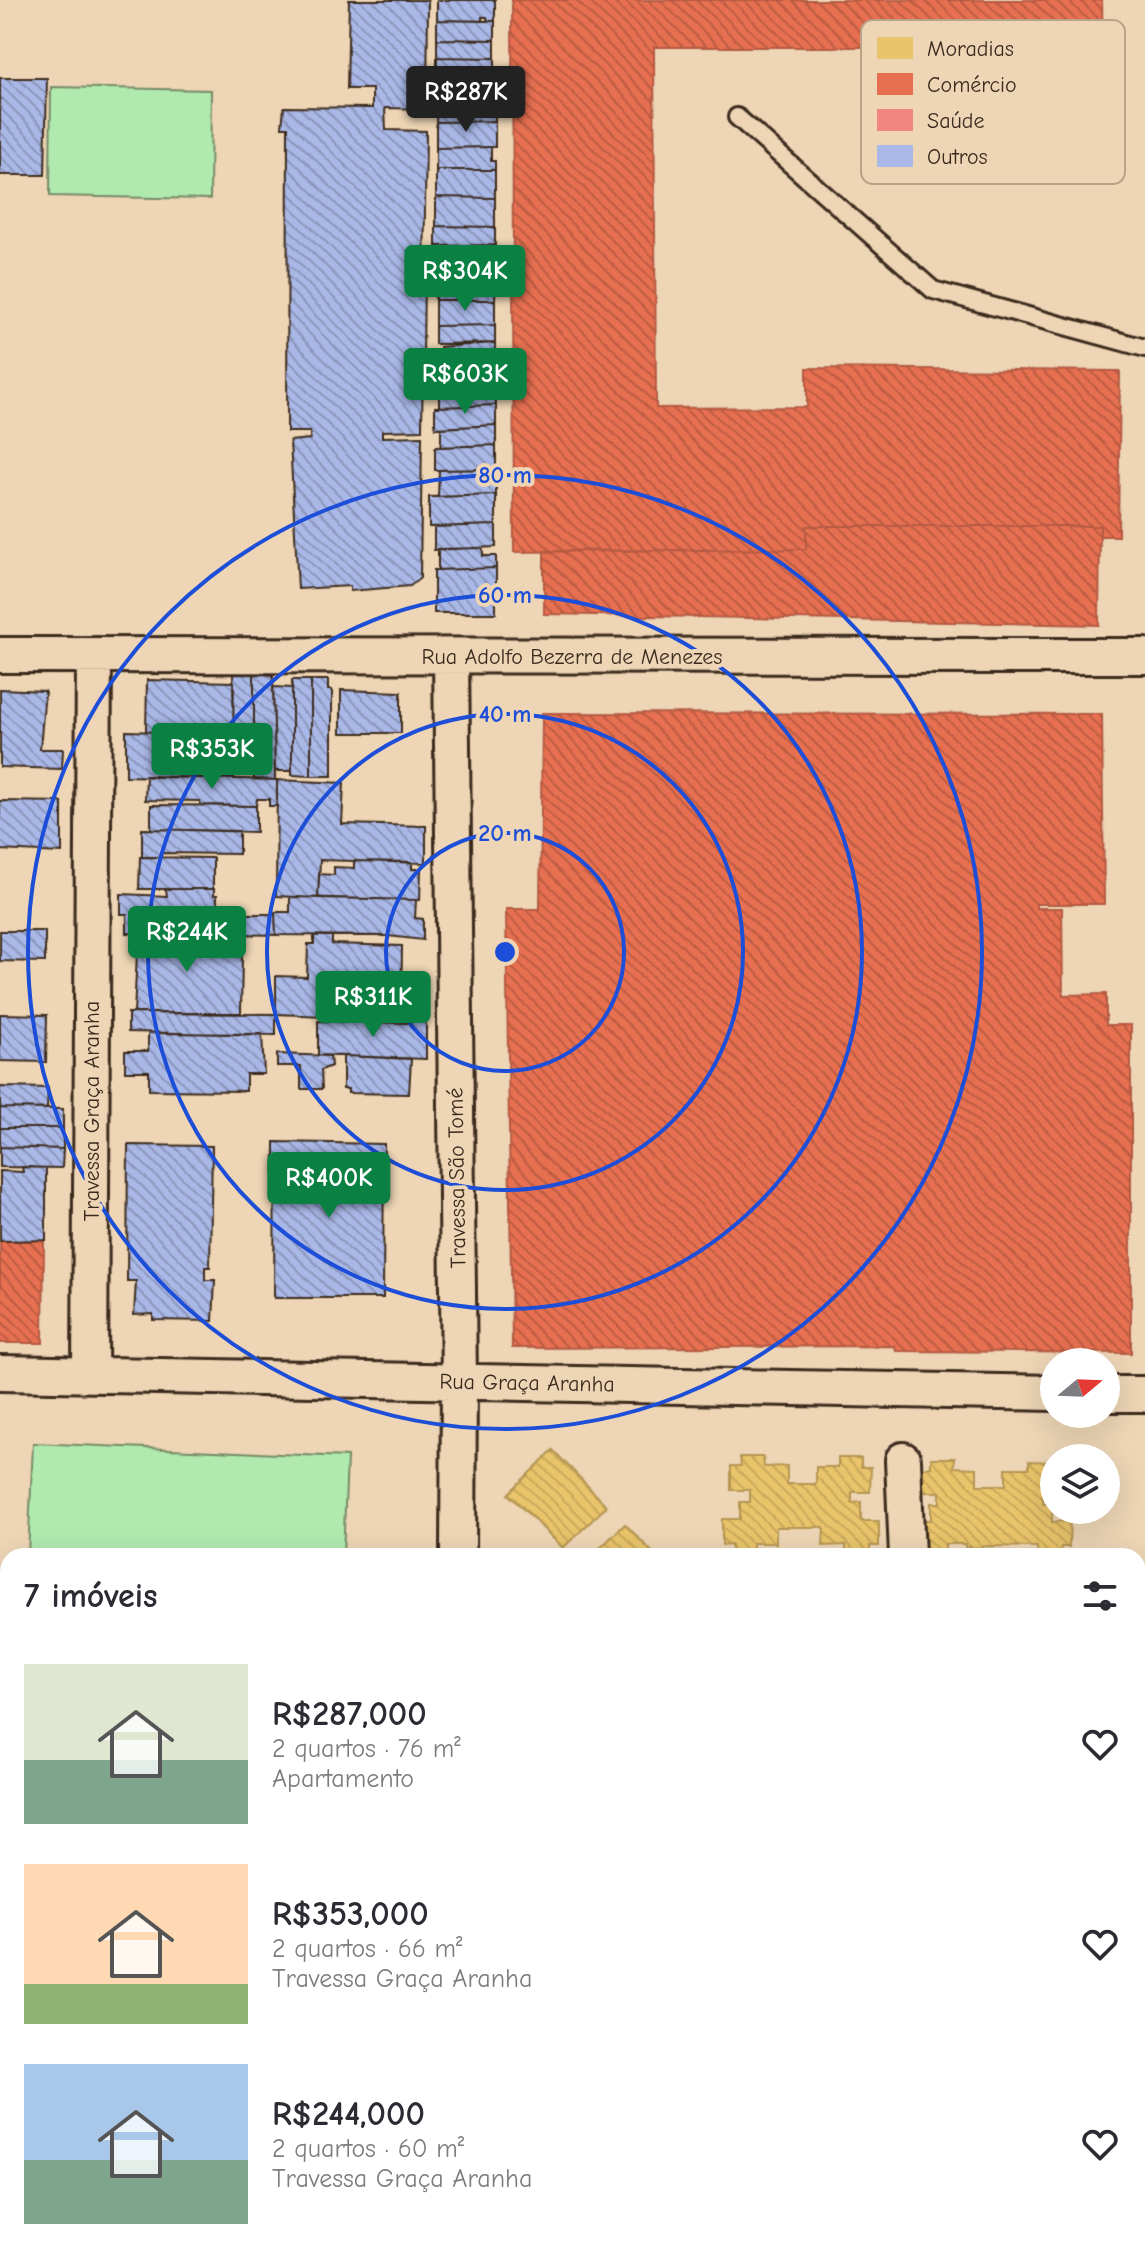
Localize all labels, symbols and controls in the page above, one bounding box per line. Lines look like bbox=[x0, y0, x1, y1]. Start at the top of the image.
legend bbox=[861, 20, 1125, 184]
text: Moradias bbox=[927, 36, 1014, 62]
pin: R$287K bbox=[401, 66, 531, 134]
text: Comércio bbox=[927, 72, 1017, 98]
text: R$287K bbox=[424, 77, 508, 107]
text: Saúde bbox=[927, 108, 984, 134]
text: Outros bbox=[927, 144, 988, 170]
pin: R$304K bbox=[400, 245, 530, 313]
text: R$304K bbox=[422, 256, 508, 286]
pin: R$603K bbox=[400, 348, 530, 416]
text: R$603K bbox=[422, 359, 508, 389]
text: 80 m bbox=[478, 461, 532, 489]
text: 60 m bbox=[478, 581, 532, 609]
street label: Rua Adolfo Bezerra de Menezes bbox=[421, 644, 723, 670]
text: 40 m bbox=[479, 700, 531, 728]
pin: R$353K bbox=[147, 723, 277, 791]
text: R$353K bbox=[170, 734, 254, 764]
text: 20 m bbox=[478, 819, 532, 847]
pin: R$244K bbox=[122, 906, 252, 974]
text: R$244K bbox=[146, 917, 228, 947]
centre of rings bbox=[491, 938, 519, 966]
pin: R$311K bbox=[308, 971, 438, 1039]
text: R$311K bbox=[334, 982, 412, 1012]
street label: Travessa Graça Aranha bbox=[79, 1001, 105, 1221]
street label: Travessa São Tomé bbox=[442, 1087, 472, 1269]
pin: R$400K bbox=[264, 1152, 394, 1220]
text: R$400K bbox=[285, 1163, 373, 1193]
north arrow bbox=[1040, 1348, 1120, 1428]
map controls bbox=[1040, 1348, 1120, 1524]
street label: Rua Graça Aranha bbox=[439, 1368, 615, 1398]
button: layers bbox=[1040, 1444, 1120, 1524]
icon: filters bbox=[1078, 1574, 1122, 1618]
text: 7 imóveis bbox=[24, 1576, 157, 1616]
text: R$287,000 bbox=[272, 1694, 427, 1734]
icon: home bbox=[88, 1696, 184, 1792]
icon: heart bbox=[1078, 1722, 1122, 1766]
text: 2 quartos · 76 m² bbox=[272, 1734, 461, 1764]
text: Apartamento bbox=[272, 1764, 414, 1794]
text: R$353,000 bbox=[272, 1894, 429, 1934]
icon: home bbox=[88, 1896, 184, 1992]
icon: heart bbox=[1078, 1922, 1122, 1966]
text: 2 quartos · 66 m² bbox=[272, 1934, 463, 1964]
text: Travessa Graça Aranha bbox=[272, 1964, 532, 1994]
text: R$244,000 bbox=[272, 2094, 425, 2134]
icon: home bbox=[88, 2096, 184, 2192]
icon: heart bbox=[1078, 2122, 1122, 2166]
text: 2 quartos · 60 m² bbox=[272, 2134, 464, 2164]
text: Travessa Graça Aranha bbox=[272, 2164, 532, 2194]

